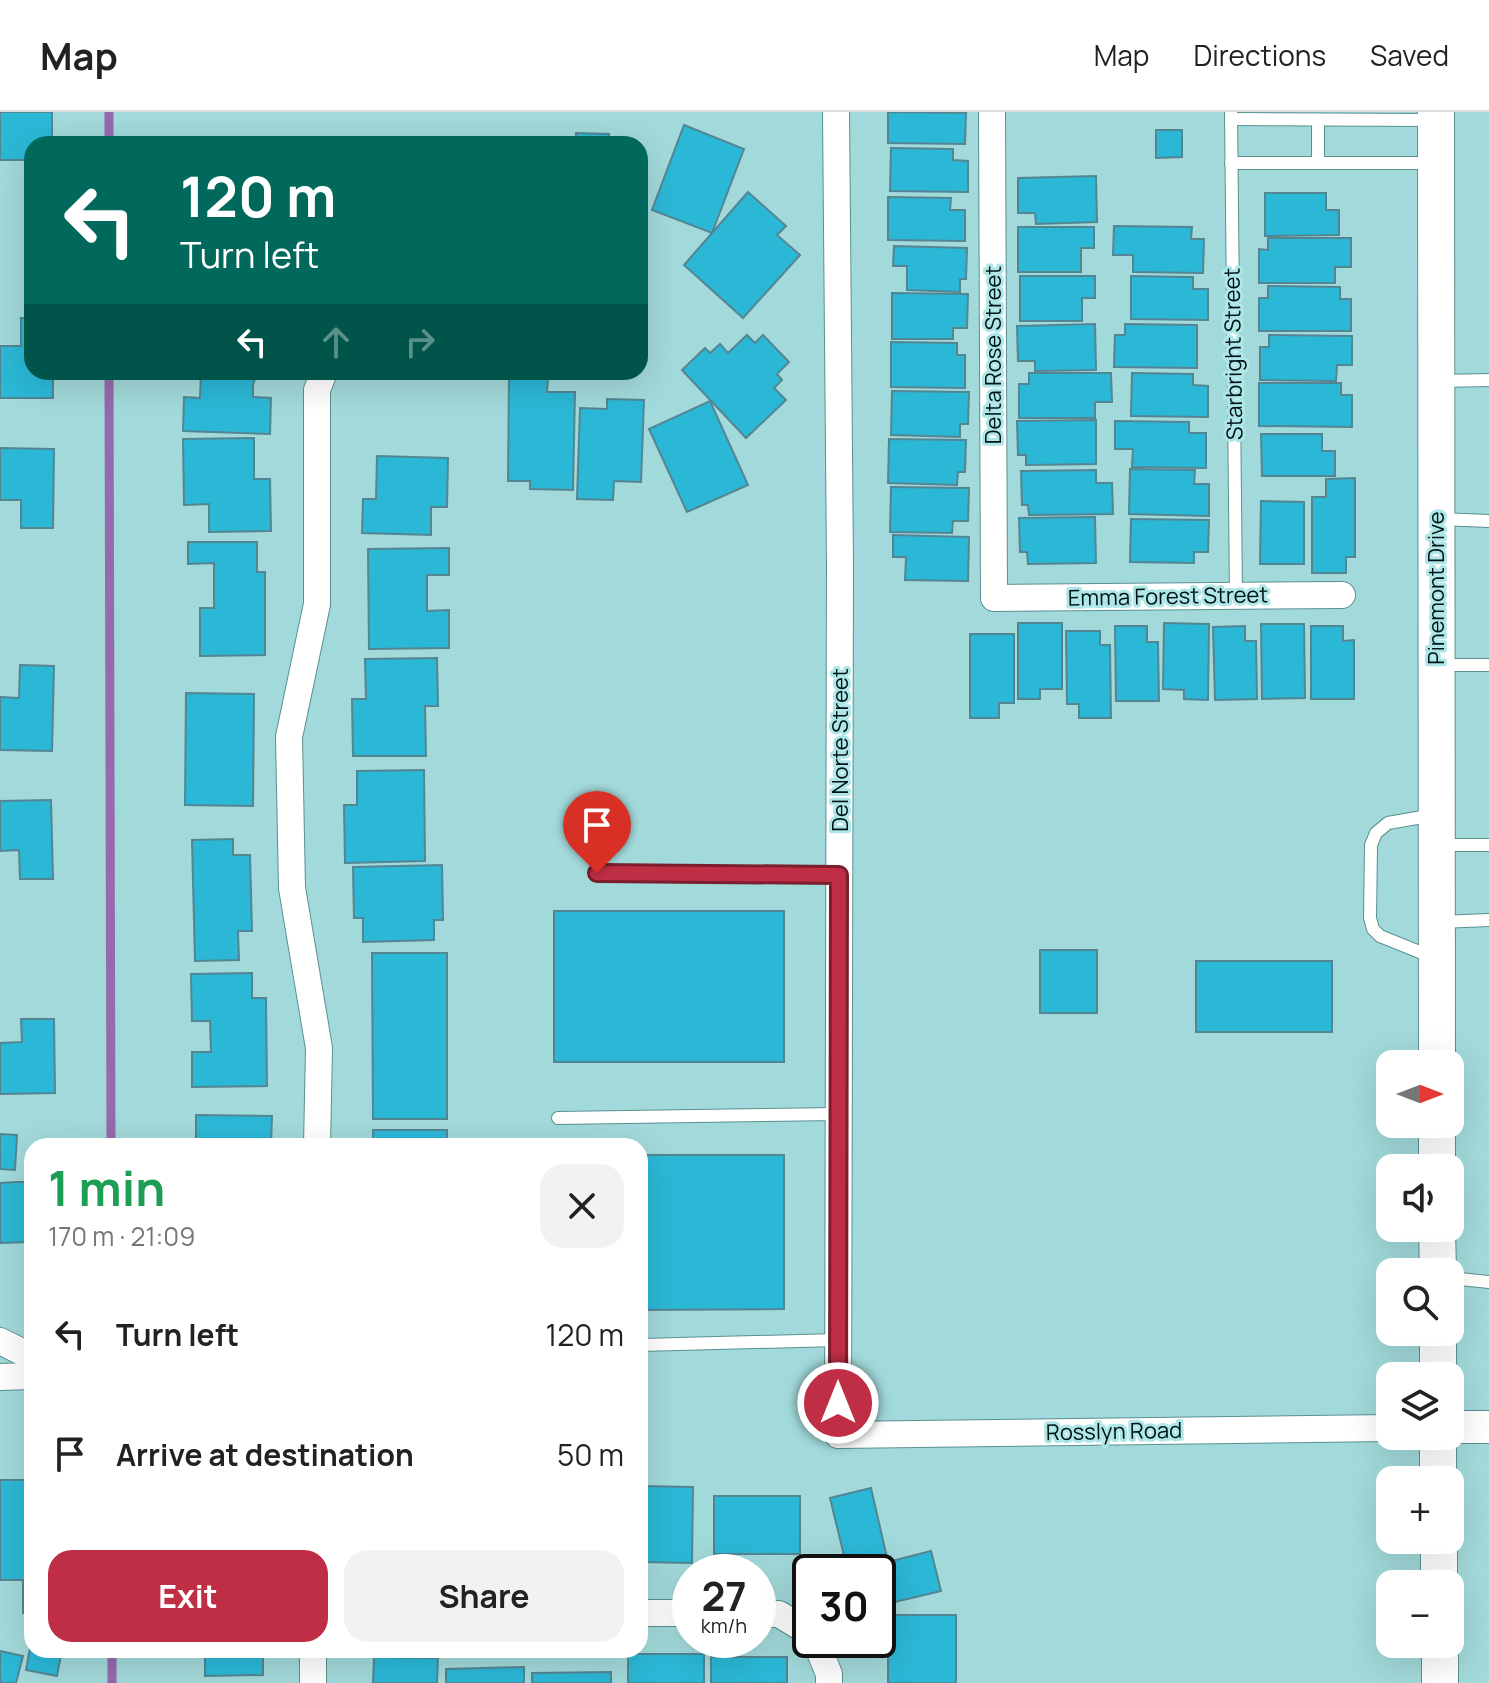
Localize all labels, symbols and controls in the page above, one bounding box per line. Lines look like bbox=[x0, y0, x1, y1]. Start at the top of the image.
text: Map bbox=[40, 29, 118, 81]
text: Map bbox=[1094, 36, 1149, 74]
text: Directions bbox=[1193, 36, 1326, 74]
text: Saved bbox=[1370, 36, 1449, 74]
text: 120 m bbox=[180, 157, 336, 234]
icon: left bbox=[48, 168, 152, 272]
text: Turn left bbox=[180, 230, 319, 279]
street label: Delta Rose Street bbox=[978, 266, 1008, 444]
street label: Starbright Street bbox=[1216, 267, 1250, 441]
icon: left bbox=[230, 320, 274, 364]
icon: ahead bbox=[314, 320, 358, 364]
icon: right bbox=[398, 320, 442, 364]
street label: Pinemont Drive bbox=[1421, 511, 1451, 665]
street label: Emma Forest Street bbox=[1068, 579, 1269, 613]
street label: Del Norte Street bbox=[825, 668, 855, 832]
pin bbox=[563, 791, 631, 873]
icon: arrive bbox=[575, 803, 619, 847]
north arrow bbox=[1376, 1050, 1464, 1138]
map controls bbox=[1376, 1050, 1464, 1658]
button: sound bbox=[1376, 1154, 1464, 1242]
text: 1 min bbox=[48, 1155, 165, 1220]
button: close bbox=[540, 1164, 624, 1248]
text: 170 m · 21:09 bbox=[48, 1218, 195, 1254]
button: search bbox=[1376, 1258, 1464, 1346]
icon: left bbox=[48, 1312, 92, 1356]
text: Turn left bbox=[116, 1314, 239, 1355]
text: 120 m bbox=[545, 1314, 624, 1355]
position arrow bbox=[796, 1361, 880, 1445]
button: layers bbox=[1376, 1362, 1464, 1450]
street label: Rosslyn Road bbox=[1046, 1415, 1182, 1447]
icon: arrive bbox=[48, 1432, 92, 1476]
text: Arrive at destination bbox=[116, 1434, 414, 1475]
text: 50 m bbox=[557, 1434, 624, 1475]
button: + bbox=[1376, 1466, 1464, 1554]
button: Exit bbox=[48, 1550, 328, 1642]
button: Share bbox=[344, 1550, 624, 1642]
speed limit sign: 30 bbox=[792, 1554, 896, 1658]
text: 27 bbox=[701, 1568, 747, 1623]
button: − bbox=[1376, 1570, 1464, 1658]
text: km/h bbox=[701, 1612, 747, 1639]

